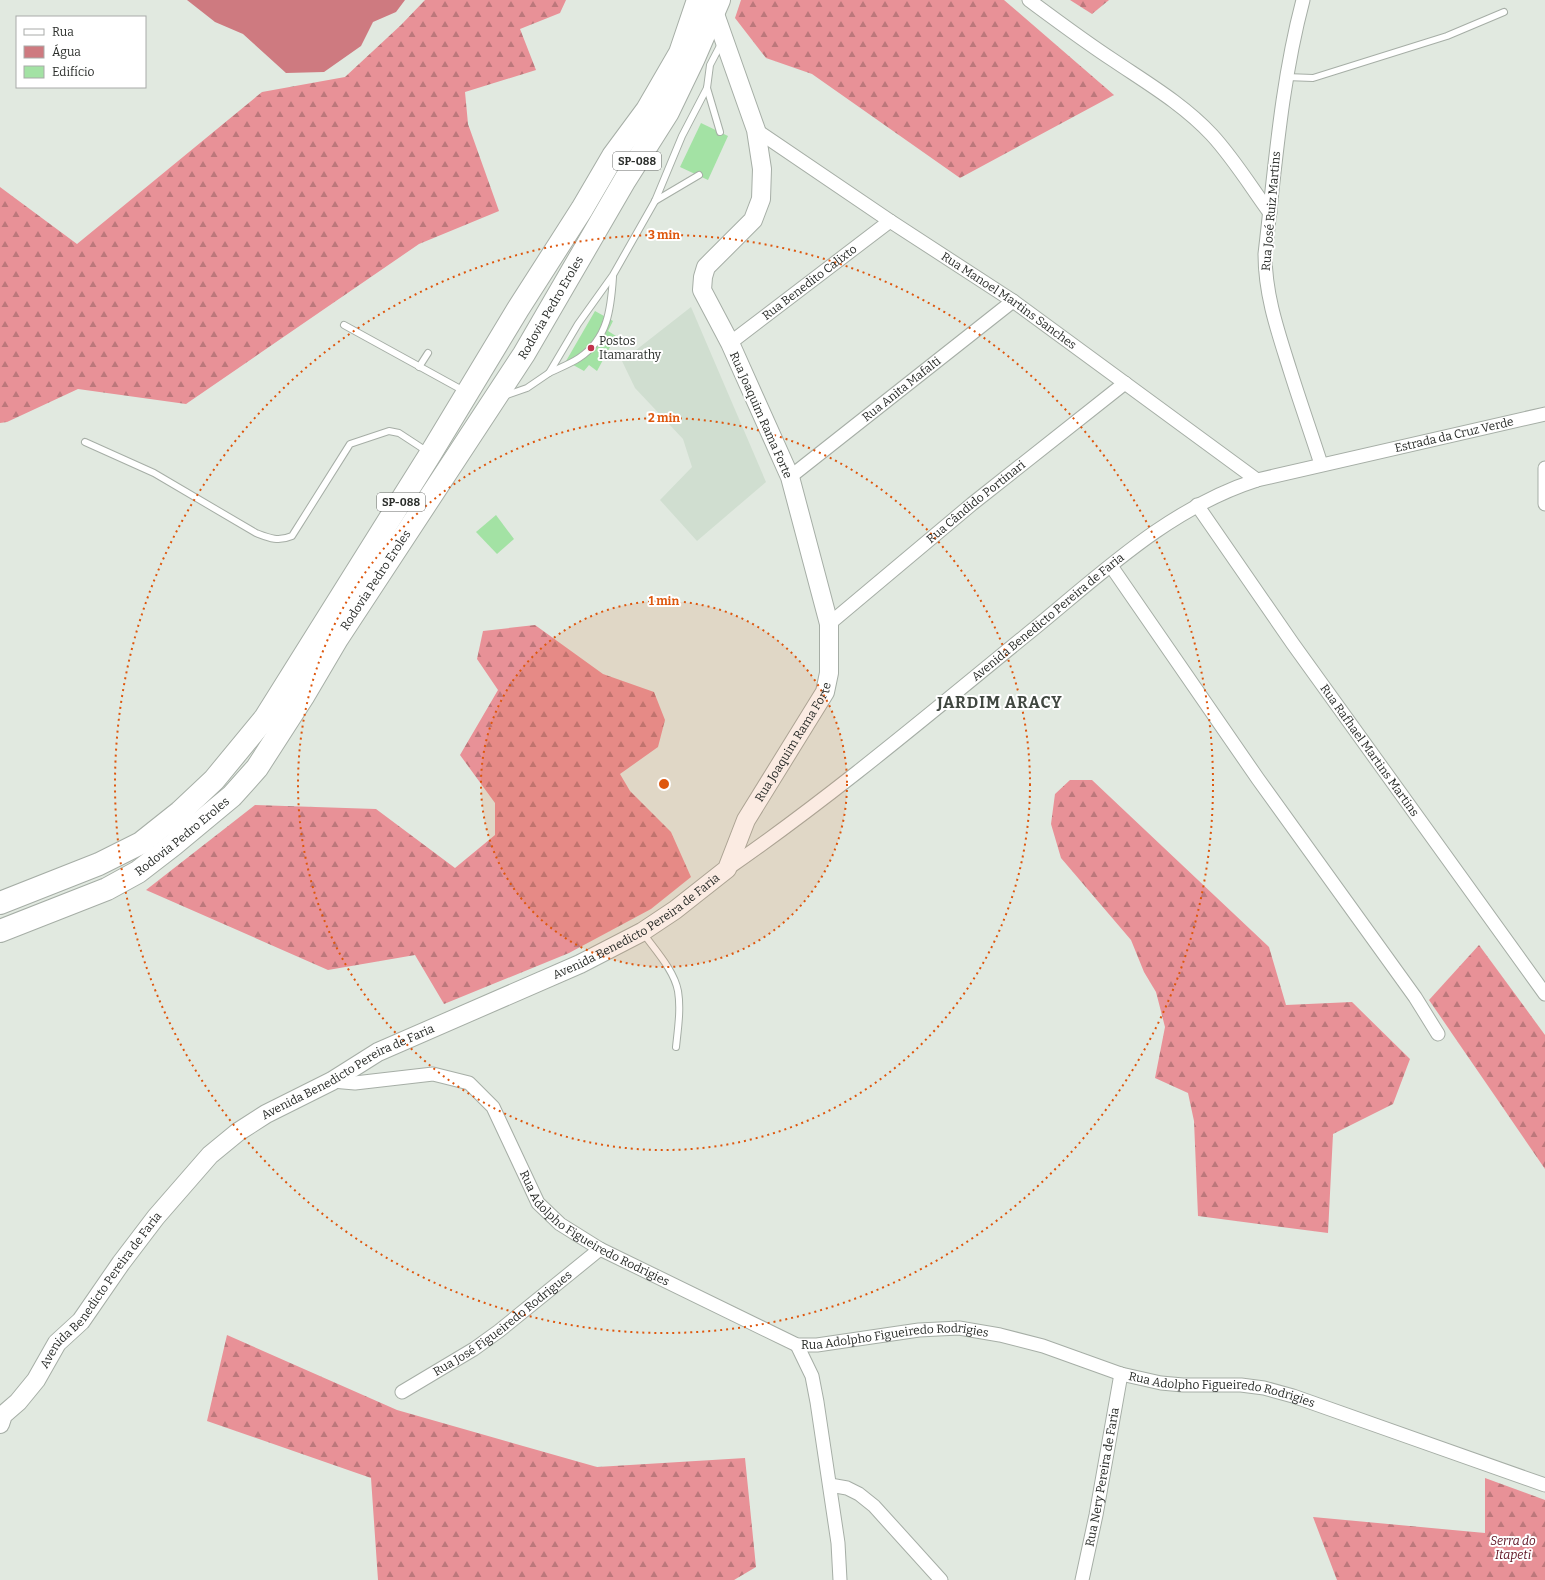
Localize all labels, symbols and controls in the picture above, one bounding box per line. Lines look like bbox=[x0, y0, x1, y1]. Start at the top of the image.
legend bbox=[16, 16, 146, 88]
text: Rua bbox=[52, 25, 74, 39]
text: Água bbox=[52, 44, 81, 59]
text: Edifício bbox=[52, 65, 94, 79]
street label: Rua José Ruiz Martins bbox=[1259, 150, 1283, 271]
road number: SP-088 bbox=[613, 152, 661, 170]
text: 3 min bbox=[648, 228, 680, 242]
street label: Rua Benedito Calixto bbox=[759, 242, 860, 323]
street label: Rua Manoel Martins Sanches bbox=[939, 249, 1079, 352]
street label: Rodovia Pedro Eroles bbox=[515, 253, 586, 362]
place label: Postos Itamarathy bbox=[599, 334, 662, 362]
marker: Postos Itamarathy bbox=[586, 343, 596, 353]
street label: Rua Joaquim Rama Forte bbox=[727, 350, 795, 480]
street label: Rua Anita Mafalti bbox=[859, 354, 944, 424]
text: 2 min bbox=[648, 411, 680, 425]
street label: Estrada da Cruz Verde bbox=[1393, 414, 1515, 455]
street label: Rua Cândido Portinari bbox=[924, 457, 1028, 546]
road number: SP-088 bbox=[377, 493, 425, 511]
street label: Rodovia Pedro Eroles bbox=[338, 527, 414, 633]
street label: Avenida Benedicto Pereira de Faria bbox=[969, 550, 1127, 684]
text: 1 min bbox=[649, 594, 679, 608]
street label: Rua Joaquim Rama Forte bbox=[752, 681, 834, 804]
street label: Rua Rafhael Martins Martins bbox=[1317, 682, 1422, 819]
district label: JARDIM ARACY bbox=[936, 693, 1063, 712]
centre of rings bbox=[657, 777, 671, 791]
street label: Rodovia Pedro Eroles bbox=[132, 794, 232, 879]
street label: Avenida Benedicto Pereira de Faria bbox=[551, 870, 723, 982]
street label: Avenida Benedicto Pereira de Faria bbox=[258, 1021, 437, 1122]
street label: Rua Adolpho Figueiredo Rodrigies bbox=[517, 1168, 672, 1289]
street label: Avenida Benedicto Pereira de Faria bbox=[37, 1209, 165, 1371]
street label: Rua José Figueiredo Rodrigues bbox=[431, 1268, 575, 1379]
street label: Rua Adolpho Figueiredo Rodrigies bbox=[801, 1321, 990, 1352]
street label: Rua Adolpho Figueiredo Rodrigies bbox=[1127, 1369, 1317, 1410]
street label: Rua Nery Pereira de Faria bbox=[1082, 1406, 1122, 1548]
park label: Serra do Itapeti bbox=[1490, 1534, 1536, 1562]

